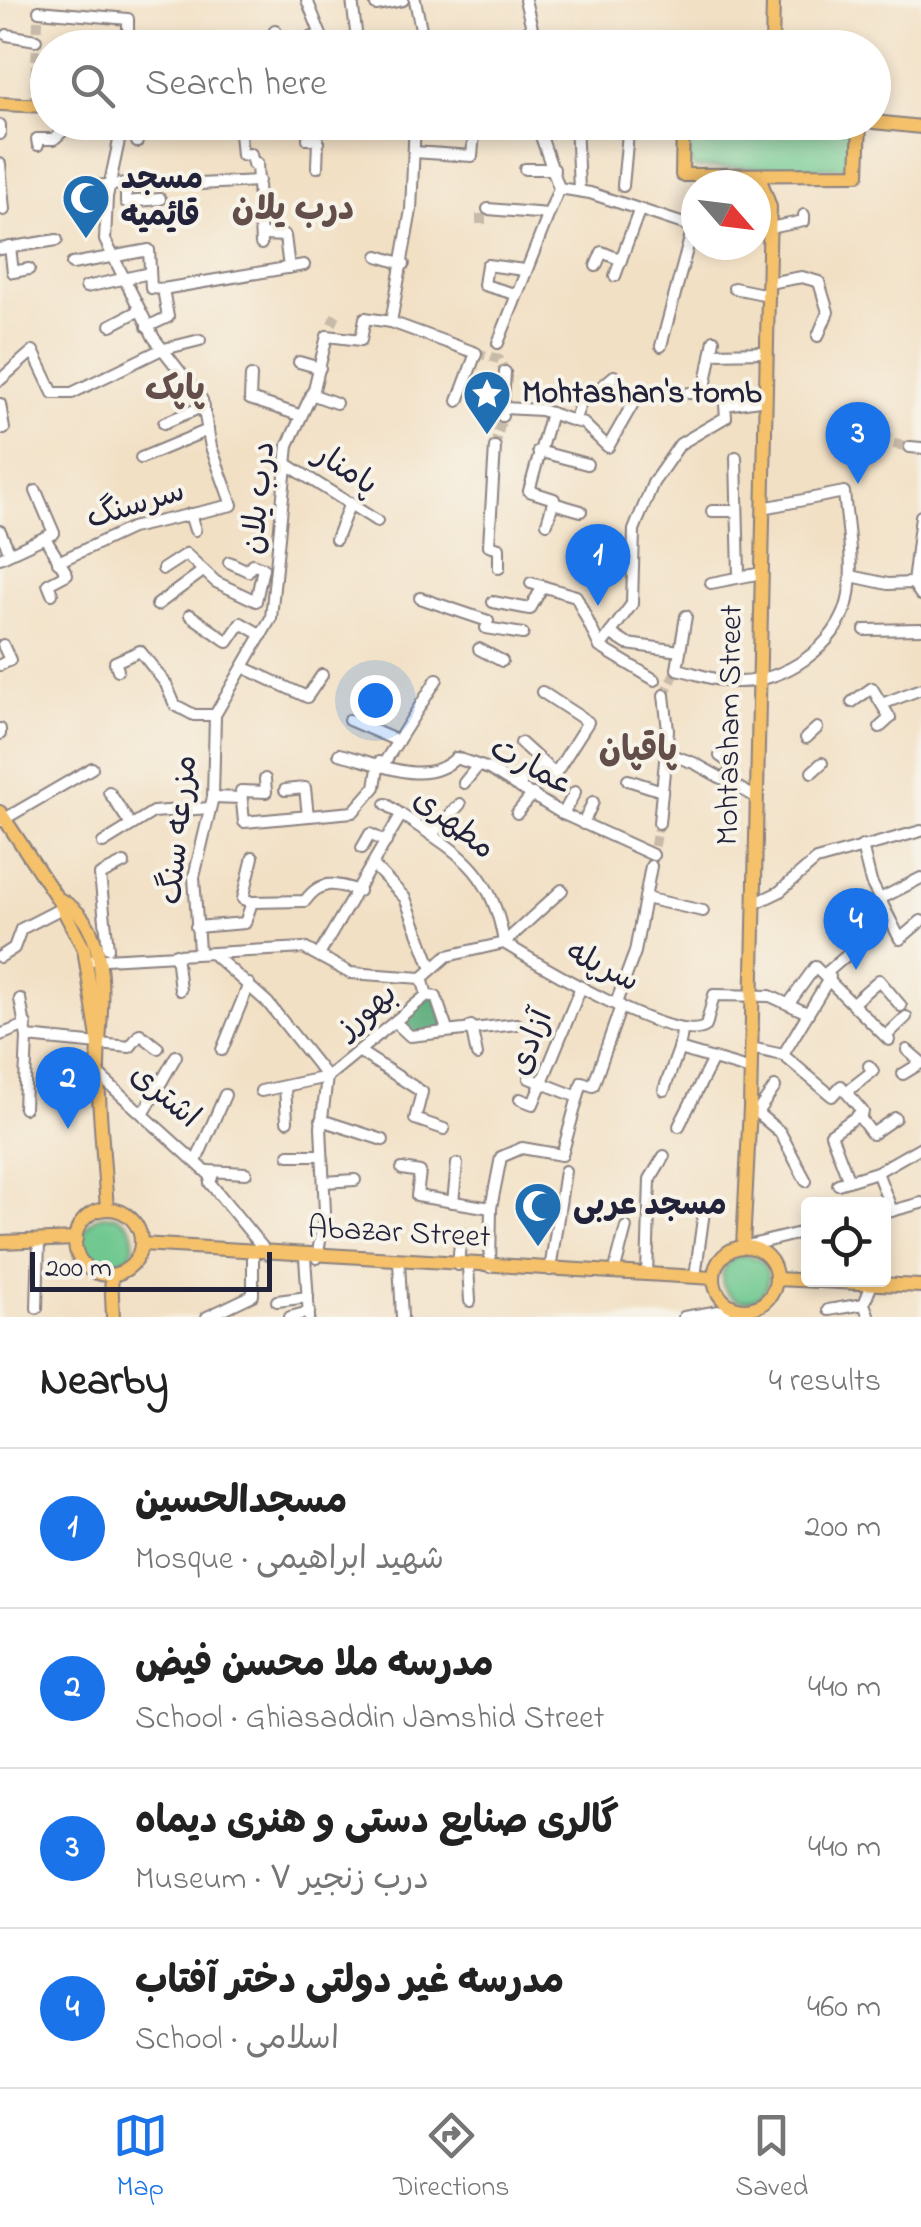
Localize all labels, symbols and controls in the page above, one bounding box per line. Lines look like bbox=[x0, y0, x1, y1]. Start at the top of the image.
search box bbox=[30, 30, 891, 140]
text: Search here bbox=[145, 57, 327, 113]
icon: search bbox=[65, 58, 120, 113]
place label: مسجد قایٔمیه bbox=[121, 157, 203, 241]
north arrow bbox=[681, 170, 771, 260]
mosque icon: مسجد قایٔمیه bbox=[60, 172, 112, 240]
district label: درب یلان bbox=[232, 185, 354, 236]
district label: پاپک bbox=[145, 365, 205, 416]
place icon: Mohtashan's tomb bbox=[461, 368, 513, 436]
place label: Mohtashan's tomb bbox=[522, 371, 762, 418]
pin: 3 bbox=[826, 402, 890, 484]
street label: پامنار bbox=[301, 431, 386, 509]
street label: درب یلان bbox=[231, 439, 289, 557]
street label: سرسنگ bbox=[81, 469, 191, 543]
pin: 1 bbox=[566, 524, 630, 606]
street label: Mohtasham Street bbox=[705, 604, 757, 846]
your location bbox=[350, 675, 401, 726]
street label: عمارت bbox=[481, 726, 581, 810]
district label: پاقپان bbox=[599, 726, 677, 777]
street label: مزرعه سنگ bbox=[149, 753, 211, 907]
street label: مطهری bbox=[402, 778, 504, 872]
pin: 4 bbox=[824, 888, 888, 970]
street label: سرپله bbox=[557, 930, 647, 1006]
street label: بهورز bbox=[325, 973, 409, 1053]
street label: آزادی bbox=[498, 1002, 567, 1083]
pin: 2 bbox=[36, 1046, 100, 1129]
street label: اشتری bbox=[118, 1053, 210, 1141]
mosque icon: مسجد عربی bbox=[512, 1180, 564, 1248]
place label: مسجد عربی bbox=[573, 1183, 727, 1230]
map controls bbox=[801, 1197, 891, 1287]
button: locate bbox=[801, 1197, 891, 1287]
street label: Abazar Street bbox=[306, 1206, 492, 1262]
scale bar bbox=[30, 1247, 272, 1292]
text: 200 m bbox=[45, 1249, 112, 1290]
text: Nearby bbox=[40, 1352, 168, 1413]
text: 4 results bbox=[769, 1359, 881, 1406]
text: مسجدالحسین bbox=[135, 1475, 347, 1531]
text: 1 bbox=[67, 1505, 78, 1552]
text: 200 m bbox=[805, 1505, 881, 1552]
text: Mosque · شهید ابراهیمی bbox=[135, 1537, 444, 1584]
text: مدرسه ملا محسن فیض bbox=[135, 1638, 494, 1694]
text: 2 bbox=[65, 1665, 80, 1712]
text: 440 m bbox=[808, 1665, 881, 1712]
text: School · Ghiasaddin Jamshid Street bbox=[135, 1696, 604, 1743]
text: گالری صنایع دستی و هنری دیماه bbox=[135, 1795, 619, 1851]
text: 3 bbox=[66, 1825, 79, 1872]
text: 440 m bbox=[808, 1825, 881, 1872]
text: Museum · درب زنجیر ۷ bbox=[135, 1857, 429, 1904]
text: مدرسه غیر دولتی دختر آفتاب bbox=[135, 1955, 564, 2011]
text: 4 bbox=[66, 1985, 79, 2032]
text: 460 m bbox=[807, 1985, 881, 2032]
text: School · اسلامی bbox=[135, 2017, 339, 2064]
tab: Map bbox=[113, 2108, 168, 2209]
tab: Directions bbox=[393, 2108, 510, 2209]
tab: Saved bbox=[735, 2108, 808, 2209]

